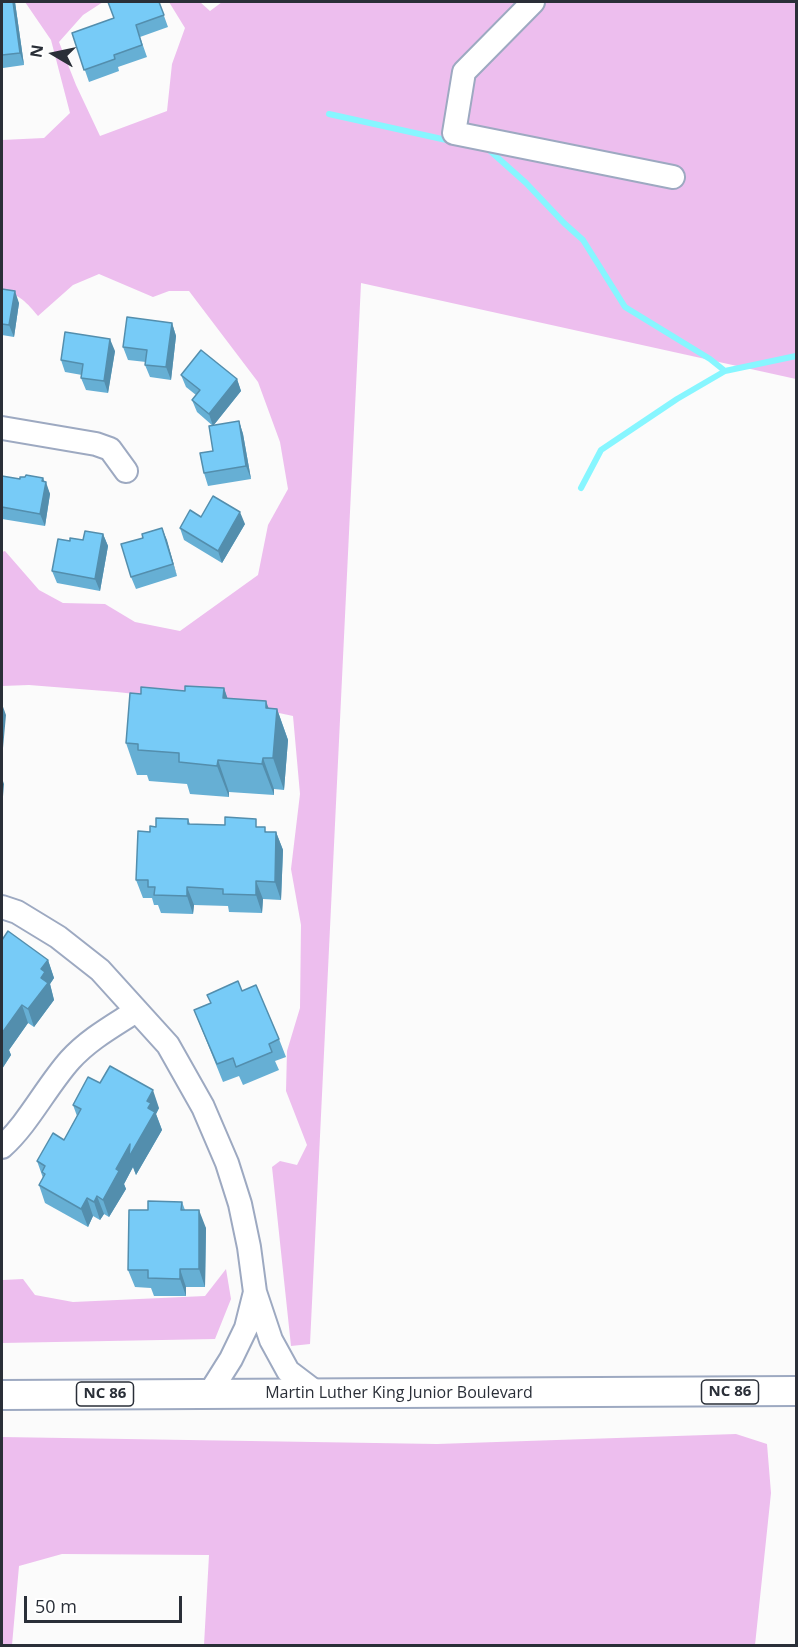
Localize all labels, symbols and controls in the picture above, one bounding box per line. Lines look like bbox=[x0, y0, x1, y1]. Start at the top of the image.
north arrow bbox=[24, 24, 84, 84]
text: N bbox=[24, 43, 48, 59]
road number: NC 86 bbox=[702, 1380, 758, 1404]
road number: NC 86 bbox=[76, 1382, 134, 1406]
street label: Martin Luther King Junior Boulevard bbox=[265, 1383, 533, 1403]
scale bar bbox=[27, 1584, 184, 1622]
text: 50 m bbox=[35, 1594, 77, 1618]

